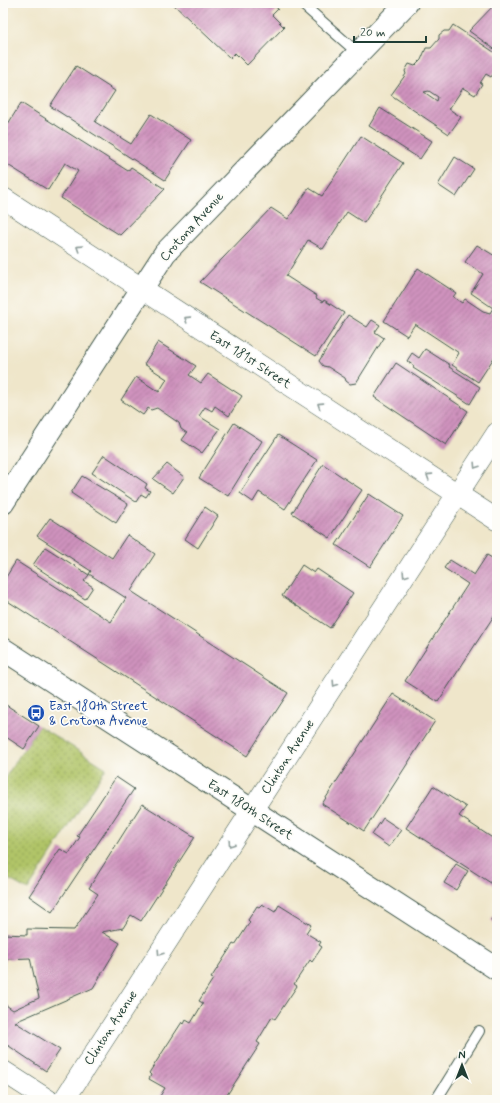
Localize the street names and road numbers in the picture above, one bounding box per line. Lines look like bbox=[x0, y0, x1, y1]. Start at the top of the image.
street label: Crotona Avenue bbox=[156, 189, 228, 265]
street label: East 181st Street bbox=[206, 327, 294, 393]
street label: Clinton Avenue bbox=[257, 716, 319, 798]
street label: East 180th Street bbox=[204, 776, 296, 844]
street label: Clinton Avenue bbox=[80, 987, 142, 1069]

